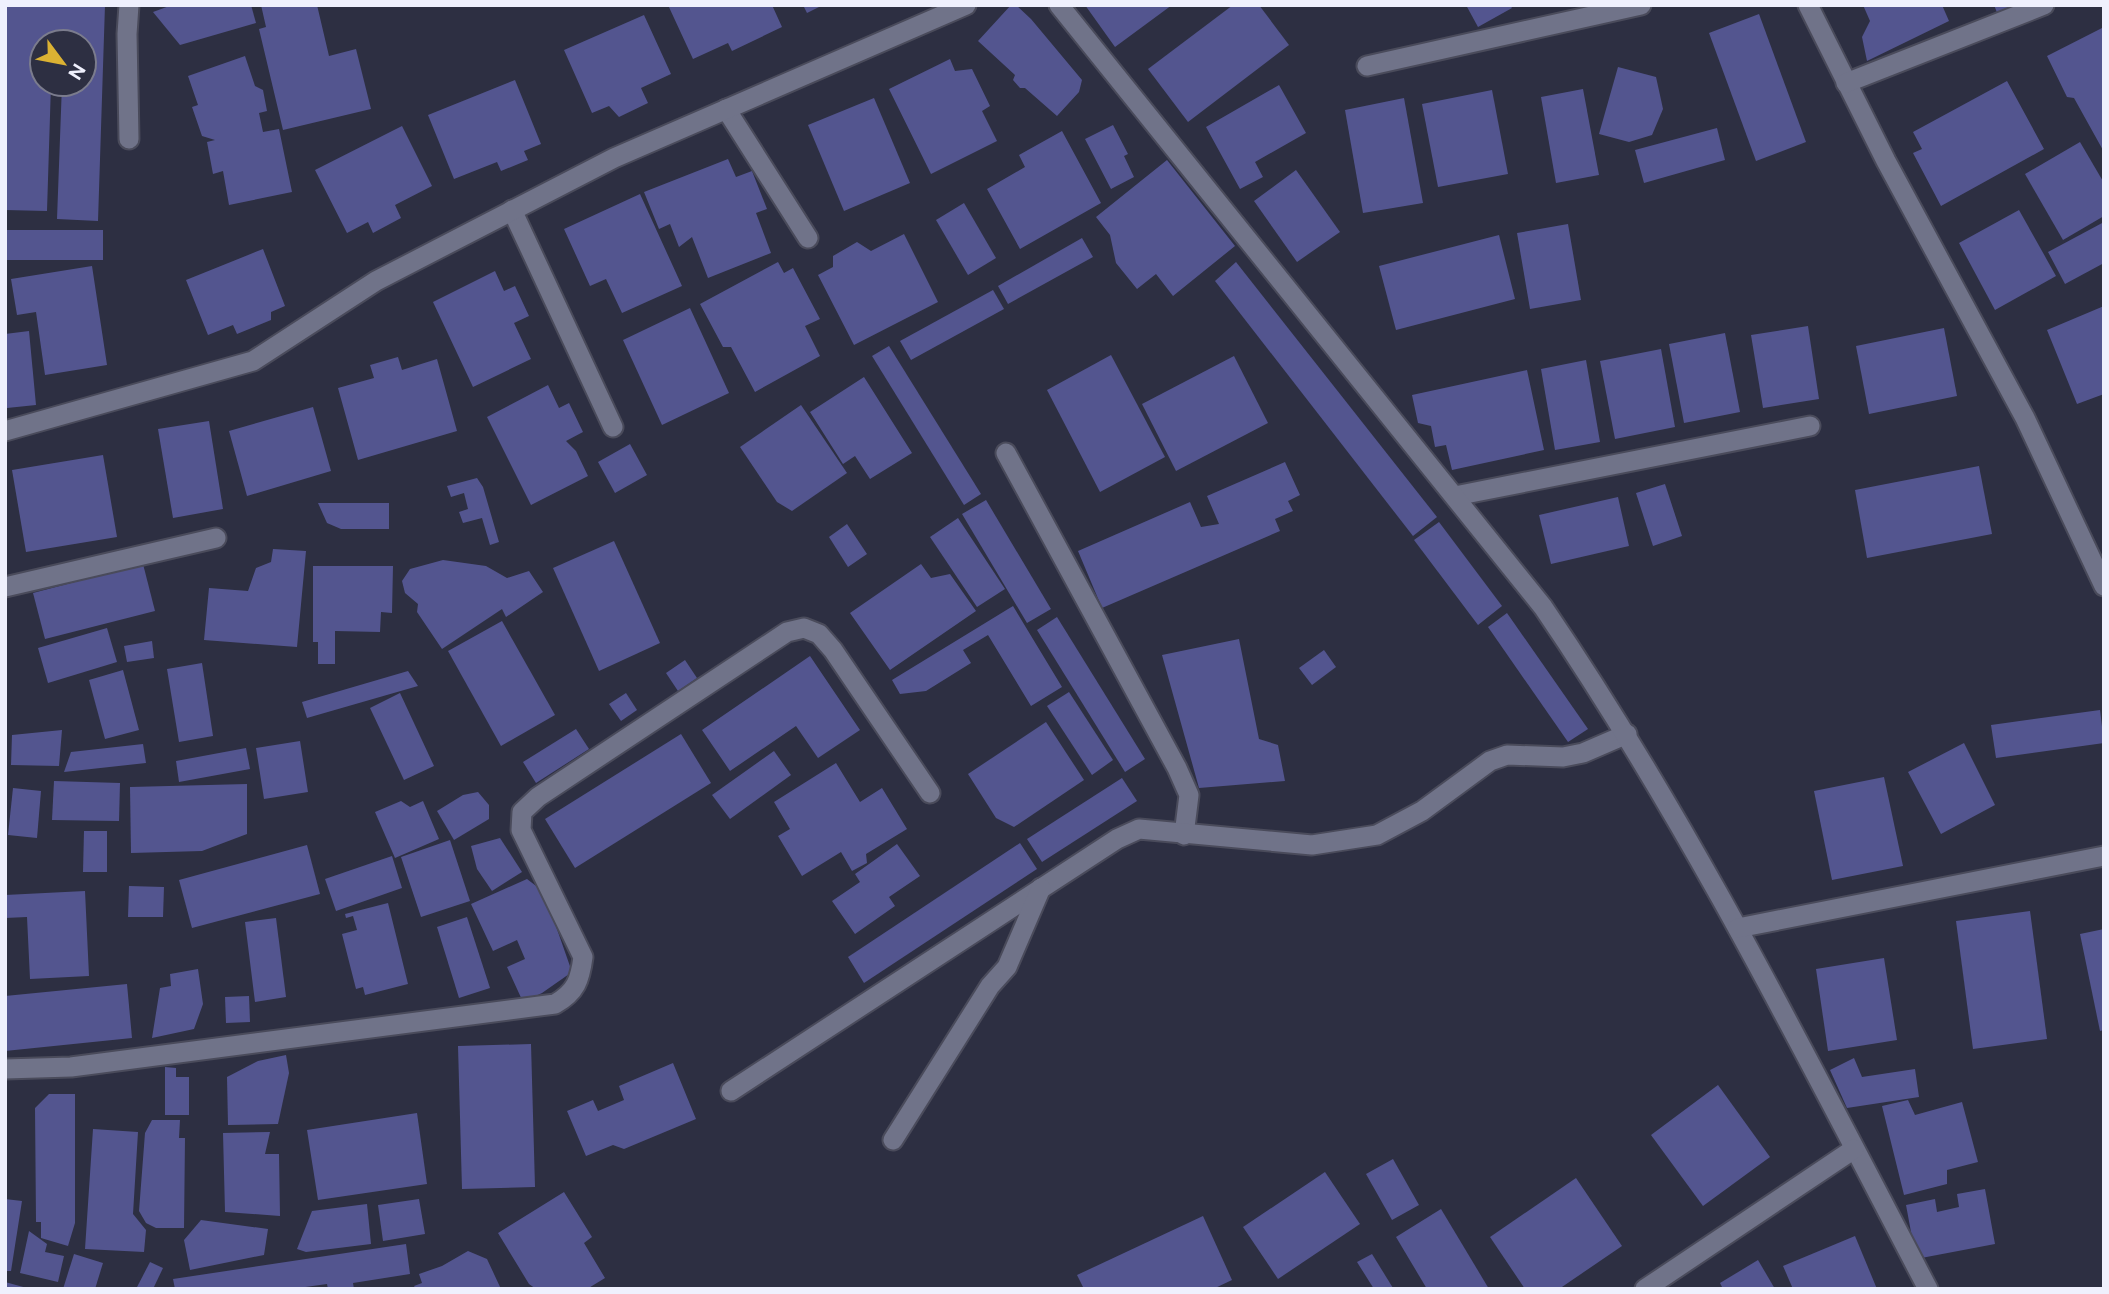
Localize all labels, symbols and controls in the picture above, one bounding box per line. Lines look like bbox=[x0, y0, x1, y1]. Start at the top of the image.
north arrow bbox=[28, 28, 98, 98]
text: N bbox=[63, 59, 91, 84]

